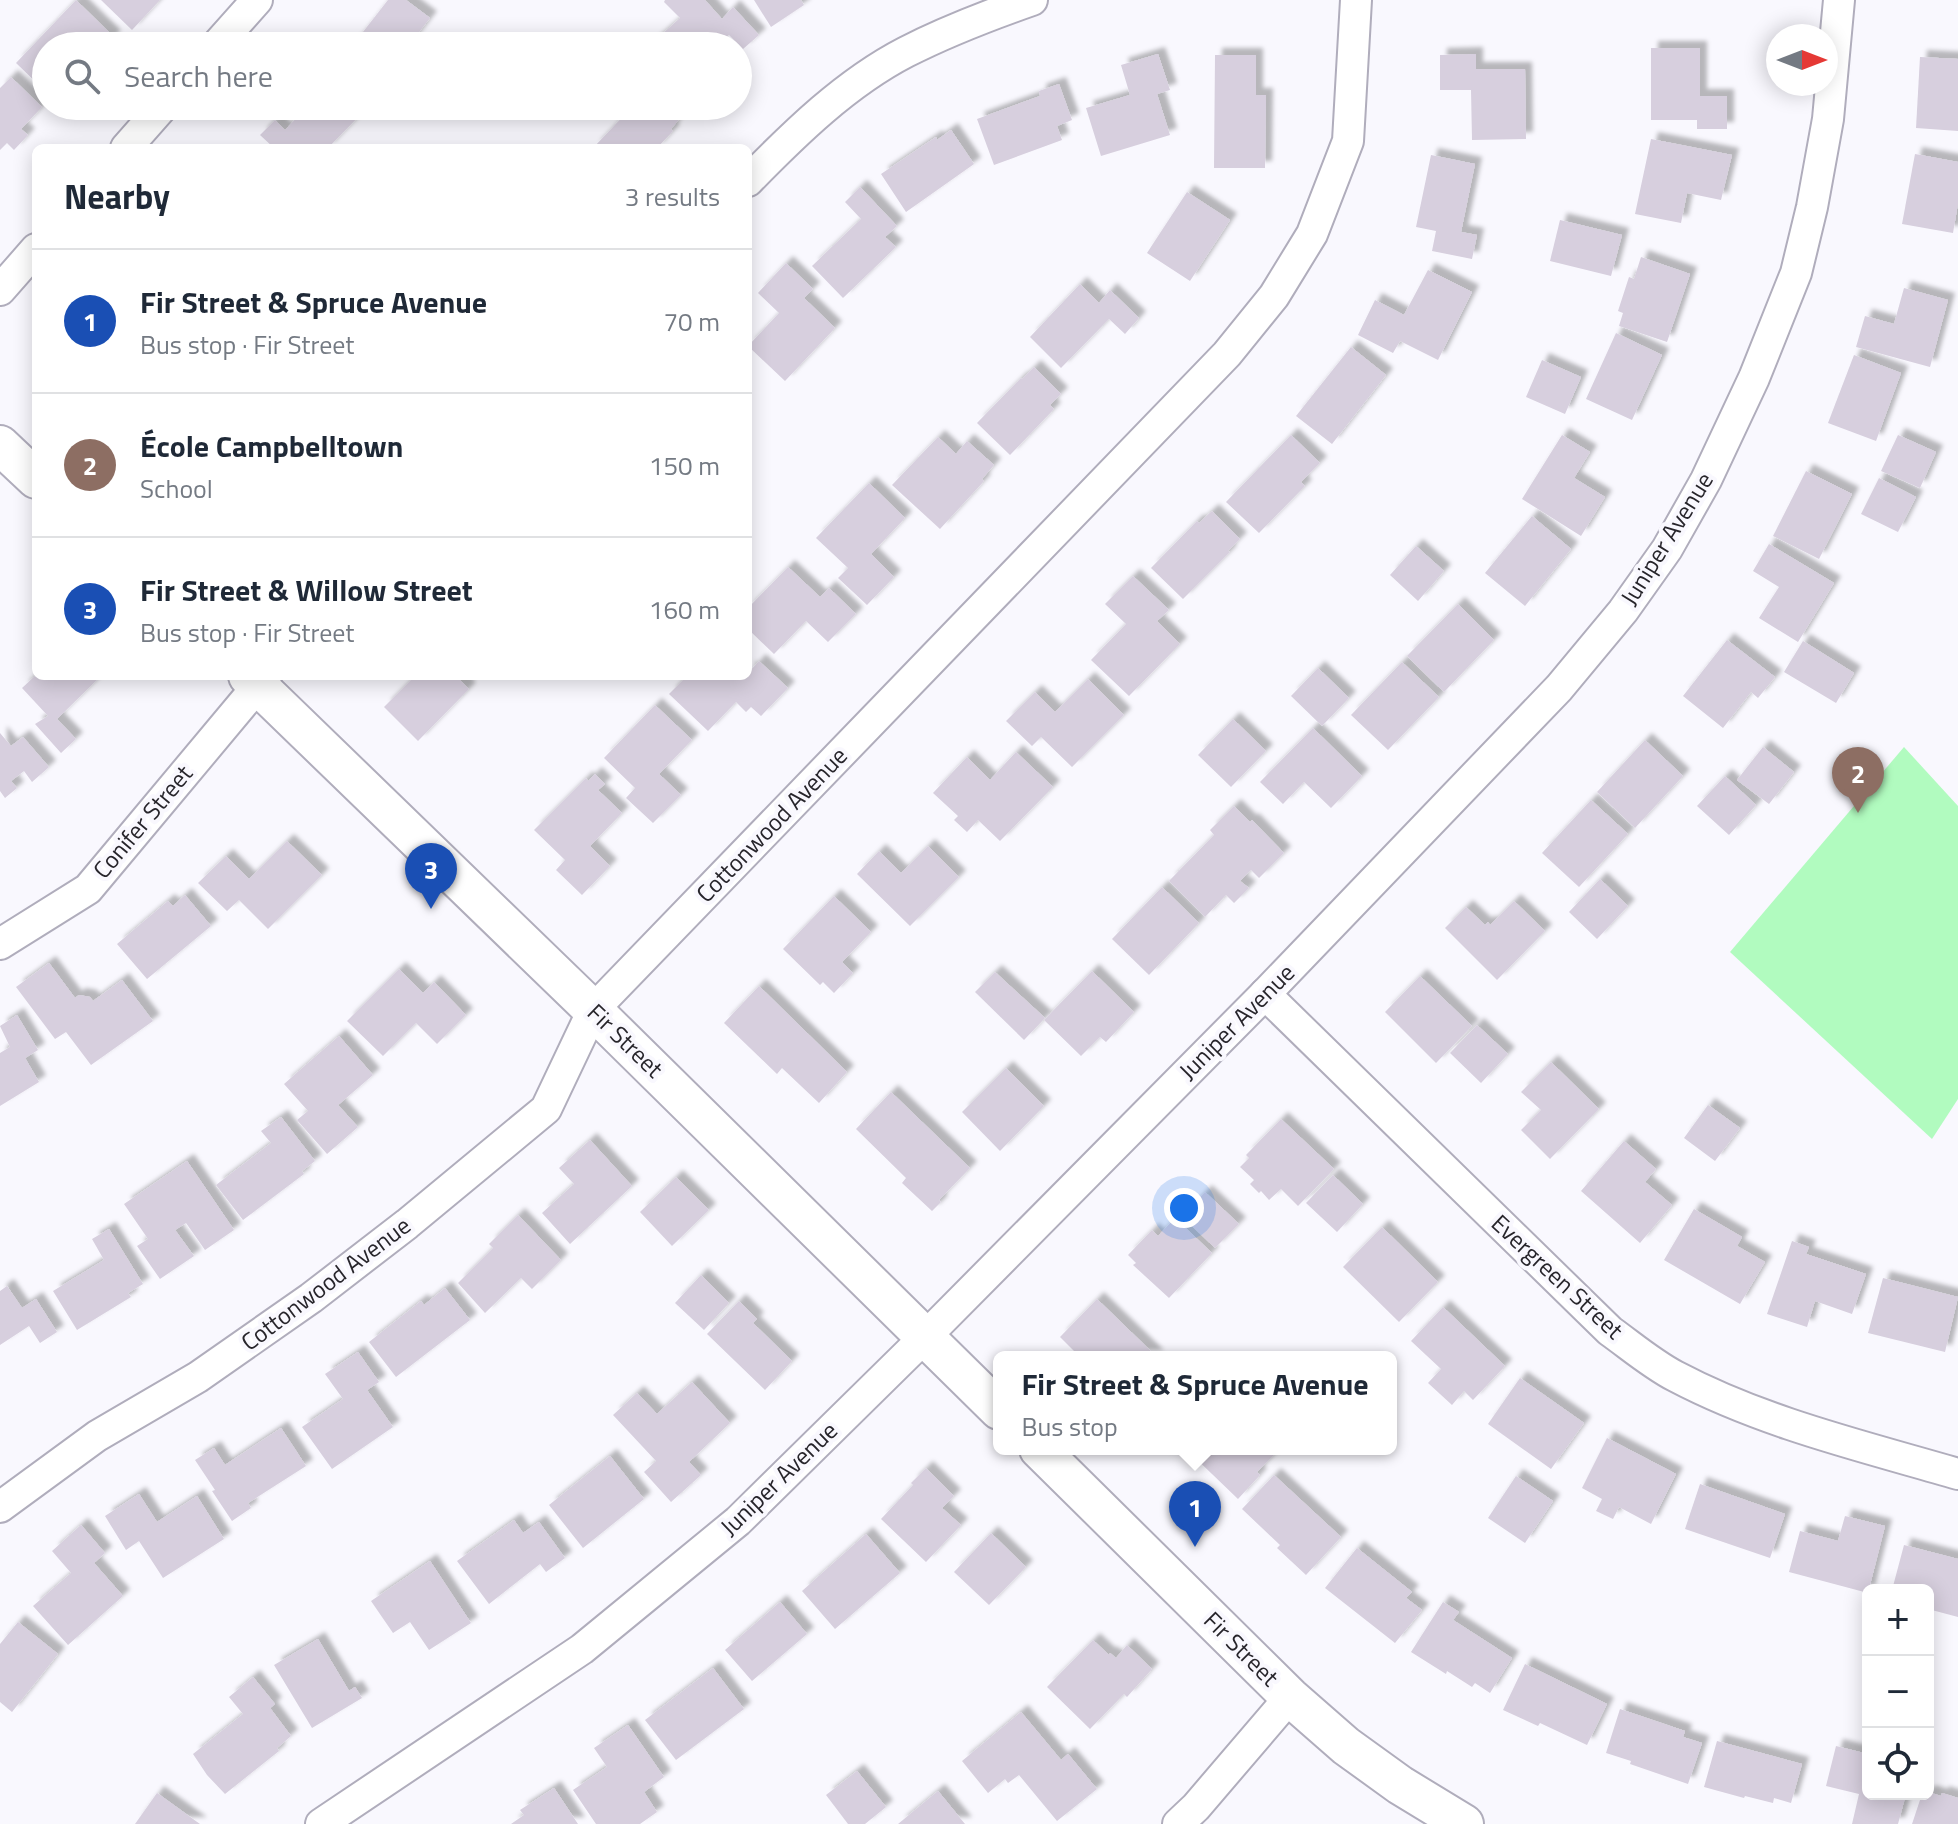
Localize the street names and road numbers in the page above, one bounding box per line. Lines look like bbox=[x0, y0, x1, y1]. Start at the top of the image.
street label: Juniper Avenue bbox=[1611, 465, 1721, 612]
street label: Cottonwood Avenue bbox=[687, 738, 855, 910]
street label: Conifer Street bbox=[84, 756, 201, 886]
street label: Juniper Avenue bbox=[1170, 955, 1302, 1087]
street label: Fir Street bbox=[580, 995, 672, 1086]
street label: Evergreen Street bbox=[1484, 1205, 1632, 1348]
street label: Cottonwood Avenue bbox=[233, 1207, 418, 1359]
street label: Juniper Avenue bbox=[711, 1413, 845, 1544]
street label: Fir Street bbox=[1196, 1603, 1288, 1694]

